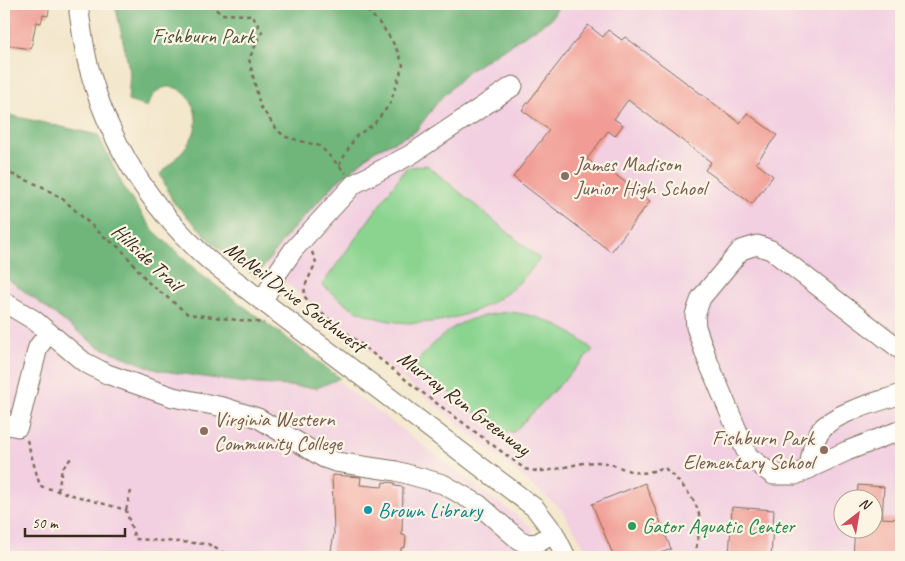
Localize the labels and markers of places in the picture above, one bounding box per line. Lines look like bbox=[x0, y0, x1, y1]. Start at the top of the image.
place label: James Madison Junior High School bbox=[574, 151, 709, 201]
marker: James Madison Junior High School bbox=[559, 170, 571, 182]
place label: Virginia Western Community College bbox=[214, 406, 343, 456]
marker: Virginia Western Community College bbox=[198, 425, 210, 437]
place label: Fishburn Park Elementary School bbox=[683, 425, 817, 475]
marker: Fishburn Park Elementary School bbox=[818, 444, 830, 456]
place label: Brown Library bbox=[378, 497, 484, 523]
marker: Brown Library bbox=[362, 504, 374, 516]
place label: Gator Aquatic Center bbox=[642, 513, 796, 539]
marker: Gator Aquatic Center bbox=[626, 520, 638, 532]

